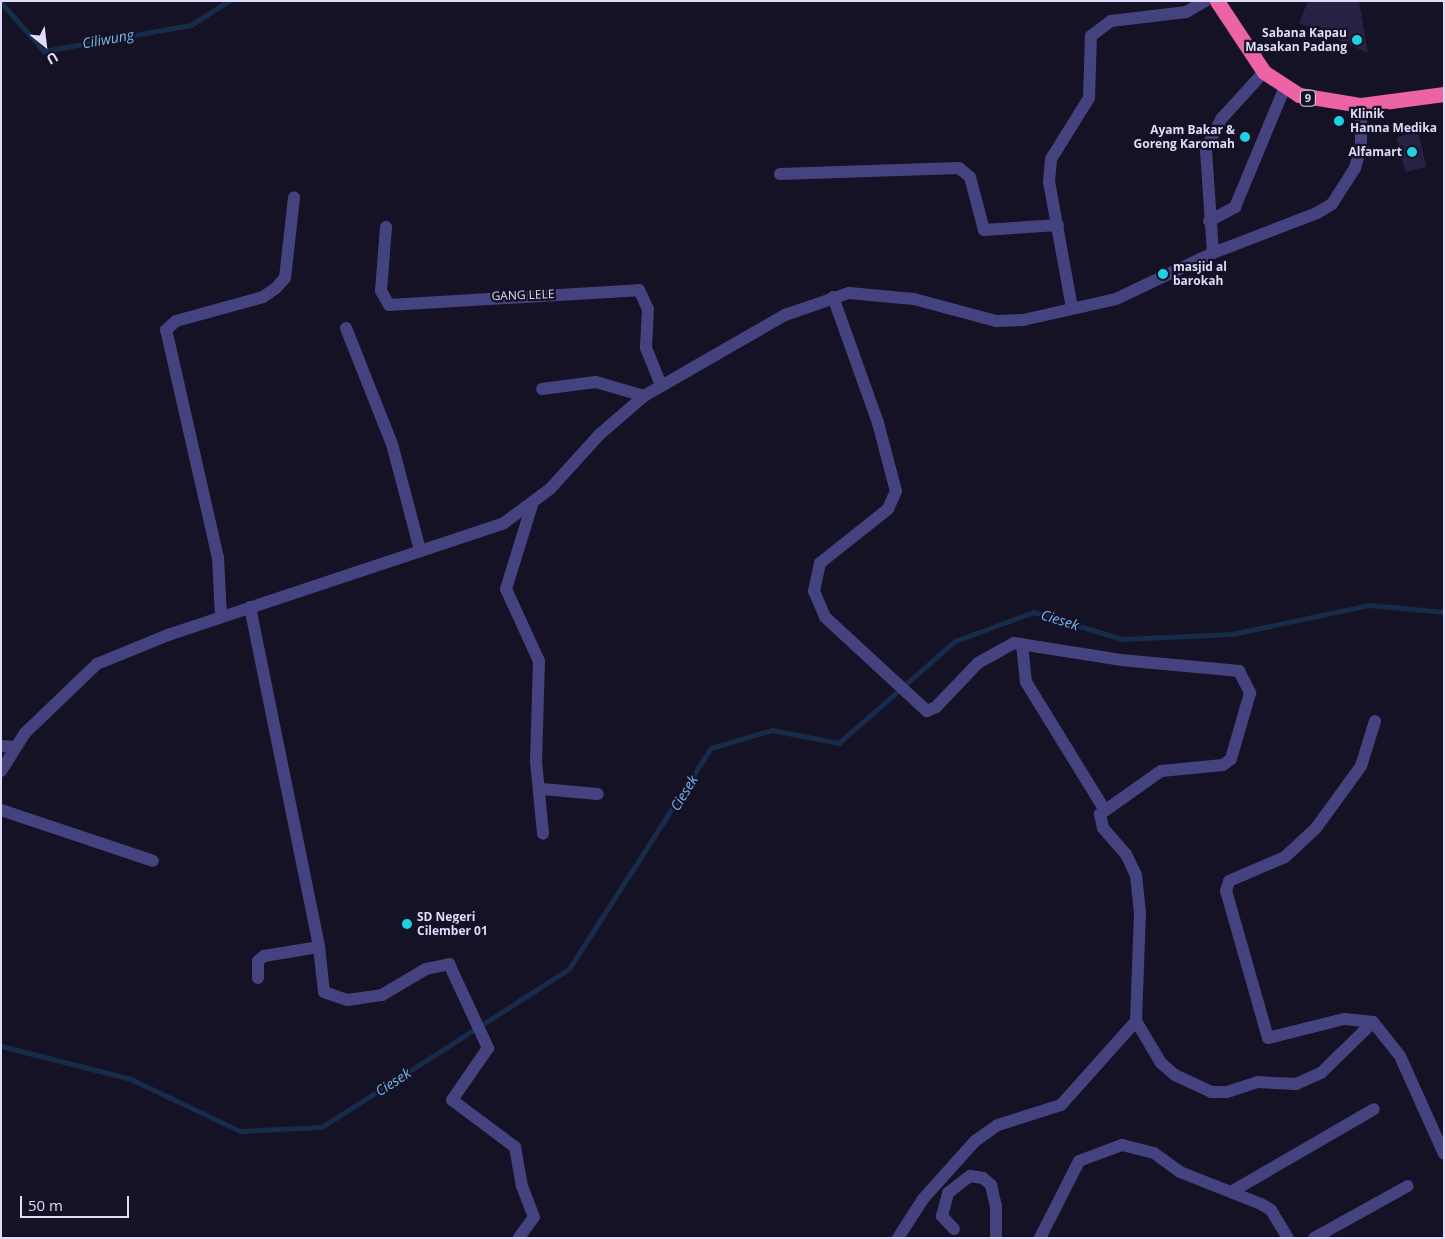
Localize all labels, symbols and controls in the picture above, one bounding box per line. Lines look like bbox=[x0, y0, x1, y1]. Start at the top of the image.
north arrow bbox=[20, 20, 70, 70]
water label: Ciliwung bbox=[81, 26, 135, 52]
place label: Sabana Kapau Masakan Padang bbox=[1245, 26, 1347, 54]
marker: Sabana Kapau Masakan Padang bbox=[1351, 34, 1363, 46]
text: U bbox=[43, 48, 62, 69]
road number: 9 bbox=[1299, 90, 1317, 106]
place label: Klinik Hanna Medika bbox=[1350, 107, 1437, 135]
marker: Klinik Hanna Medika bbox=[1332, 114, 1346, 128]
place label: Ayam Bakar & Goreng Karomah bbox=[1134, 123, 1235, 151]
marker: Ayam Bakar & Goreng Karomah bbox=[1239, 131, 1251, 143]
place label: Alfamart bbox=[1348, 145, 1402, 159]
marker: Alfamart bbox=[1406, 146, 1418, 158]
place label: masjid al barokah bbox=[1173, 260, 1227, 288]
marker: masjid al barokah bbox=[1157, 268, 1169, 280]
street label: GANG LELE bbox=[491, 287, 555, 303]
water label: Ciesek bbox=[1039, 606, 1081, 634]
water label: Ciesek bbox=[667, 772, 701, 814]
place label: SD Negeri Cilember 01 bbox=[417, 910, 488, 938]
marker: SD Negeri Cilember 01 bbox=[401, 918, 413, 930]
water label: Ciesek bbox=[372, 1064, 414, 1100]
scale bar bbox=[22, 1186, 131, 1218]
text: 50 m bbox=[28, 1195, 63, 1215]

